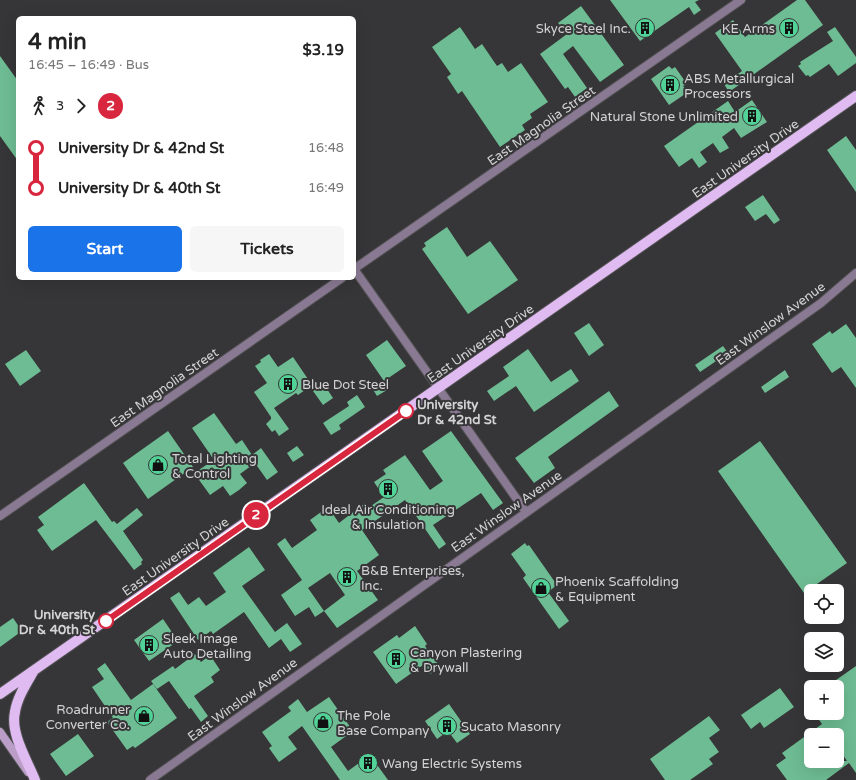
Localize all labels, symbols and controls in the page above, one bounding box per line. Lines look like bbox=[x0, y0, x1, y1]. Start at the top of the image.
building icon: Skyce Steel Inc. bbox=[634, 17, 656, 39]
building icon: KE Arms bbox=[778, 17, 800, 39]
place label: Skyce Steel Inc. bbox=[536, 21, 631, 37]
place label: KE Arms bbox=[722, 21, 775, 37]
text: 4 min bbox=[28, 29, 87, 55]
text: $3.19 bbox=[303, 41, 344, 59]
text: 16:45 – 16:49 · Bus bbox=[28, 57, 149, 73]
place label: ABS Metallurgical Processors bbox=[684, 71, 794, 102]
building icon: ABS Metallurgical Processors bbox=[659, 74, 681, 96]
street label: East Magnolia Street bbox=[484, 82, 599, 169]
icon: walk bbox=[28, 95, 50, 117]
icon: forward bbox=[70, 95, 92, 117]
text: 2 bbox=[106, 97, 115, 114]
text: 3 bbox=[56, 98, 64, 114]
building icon: Natural Stone Unlimited bbox=[741, 105, 763, 127]
place label: Natural Stone Unlimited bbox=[590, 109, 738, 125]
street label: East University Drive bbox=[689, 116, 802, 202]
text: University Dr & 42nd St bbox=[58, 139, 224, 157]
text: 16:48 bbox=[308, 140, 344, 156]
text: University Dr & 40th St bbox=[58, 179, 221, 197]
text: 16:49 bbox=[308, 180, 344, 196]
button: Start bbox=[28, 226, 182, 272]
button: Tickets bbox=[190, 226, 344, 272]
street label: East Winslow Avenue bbox=[713, 279, 829, 369]
street label: East University Drive bbox=[424, 301, 537, 387]
street label: East Magnolia Street bbox=[107, 344, 222, 431]
building icon: Blue Dot Steel bbox=[277, 373, 299, 395]
place label: Blue Dot Steel bbox=[302, 377, 389, 393]
place label: University Dr & 42nd St bbox=[417, 397, 496, 428]
marker: University Dr & 42nd St bbox=[398, 403, 414, 419]
place label: Total Lighting & Control bbox=[172, 451, 257, 482]
shop icon: Total Lighting & Control bbox=[147, 454, 169, 476]
street label: East Winslow Avenue bbox=[448, 467, 565, 556]
building icon: Ideal Air Conditioning & Insulation bbox=[377, 478, 399, 500]
line badge: 2 bbox=[243, 502, 269, 528]
place label: Ideal Air Conditioning & Insulation bbox=[321, 502, 455, 533]
text: 2 bbox=[252, 506, 260, 523]
street label: East University Drive bbox=[119, 514, 232, 600]
place label: B&B Enterprises, Inc. bbox=[361, 563, 465, 594]
building icon: B&B Enterprises, Inc. bbox=[336, 566, 358, 588]
place label: Phoenix Scaffolding & Equipment bbox=[555, 574, 679, 605]
shop icon: Phoenix Scaffolding & Equipment bbox=[530, 577, 552, 599]
map controls bbox=[804, 584, 844, 768]
button: locate bbox=[804, 584, 844, 624]
place label: University Dr & 40th St bbox=[19, 607, 95, 638]
marker: University Dr & 40th St bbox=[98, 613, 114, 629]
place label: Sleek Image Auto Detailing bbox=[163, 631, 252, 662]
button: layers bbox=[804, 632, 844, 672]
building icon: Sleek Image Auto Detailing bbox=[138, 634, 160, 656]
place label: Canyon Plastering & Drywall bbox=[410, 645, 522, 676]
building icon: Canyon Plastering & Drywall bbox=[385, 648, 407, 670]
street label: East Winslow Avenue bbox=[185, 655, 301, 745]
button: + bbox=[804, 680, 844, 720]
place label: Roadrunner Converter Co. bbox=[46, 702, 130, 733]
shop icon: Roadrunner Converter Co. bbox=[133, 705, 155, 727]
place label: The Pole Base Company bbox=[337, 708, 429, 739]
shop icon: The Pole Base Company bbox=[312, 711, 334, 733]
building icon: Sucato Masonry bbox=[436, 715, 458, 737]
place label: Sucato Masonry bbox=[461, 719, 561, 735]
button: − bbox=[804, 728, 844, 768]
building icon: Wang Electric Systems bbox=[357, 752, 379, 774]
place label: Wang Electric Systems bbox=[382, 756, 522, 772]

